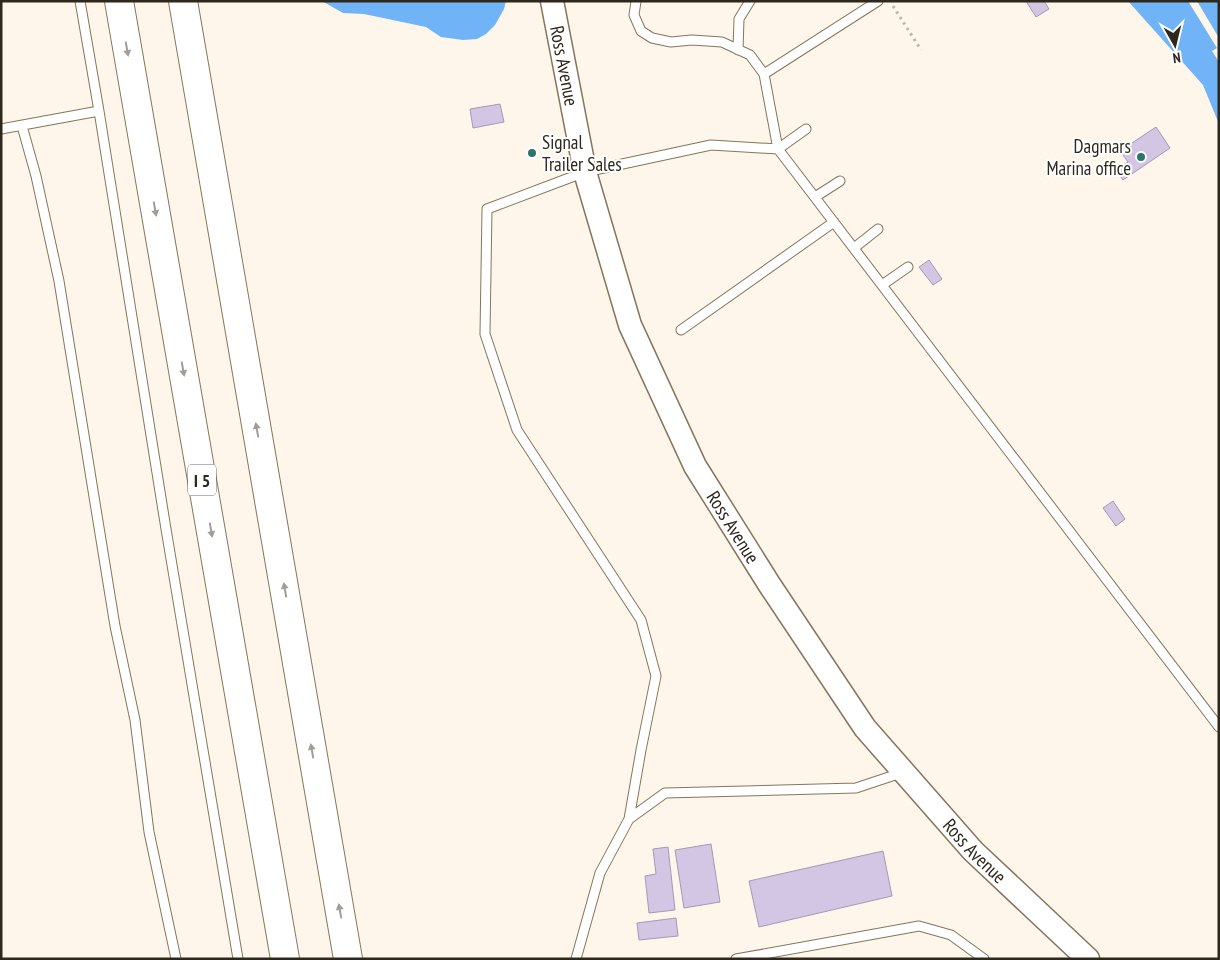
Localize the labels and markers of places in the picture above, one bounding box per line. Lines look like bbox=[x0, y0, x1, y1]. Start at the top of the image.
place label: Signal Trailer Sales bbox=[542, 130, 622, 176]
place label: Dagmars Marina office bbox=[1047, 134, 1131, 180]
marker: Signal Trailer Sales bbox=[526, 147, 538, 159]
marker: Dagmars Marina office bbox=[1135, 151, 1147, 163]

